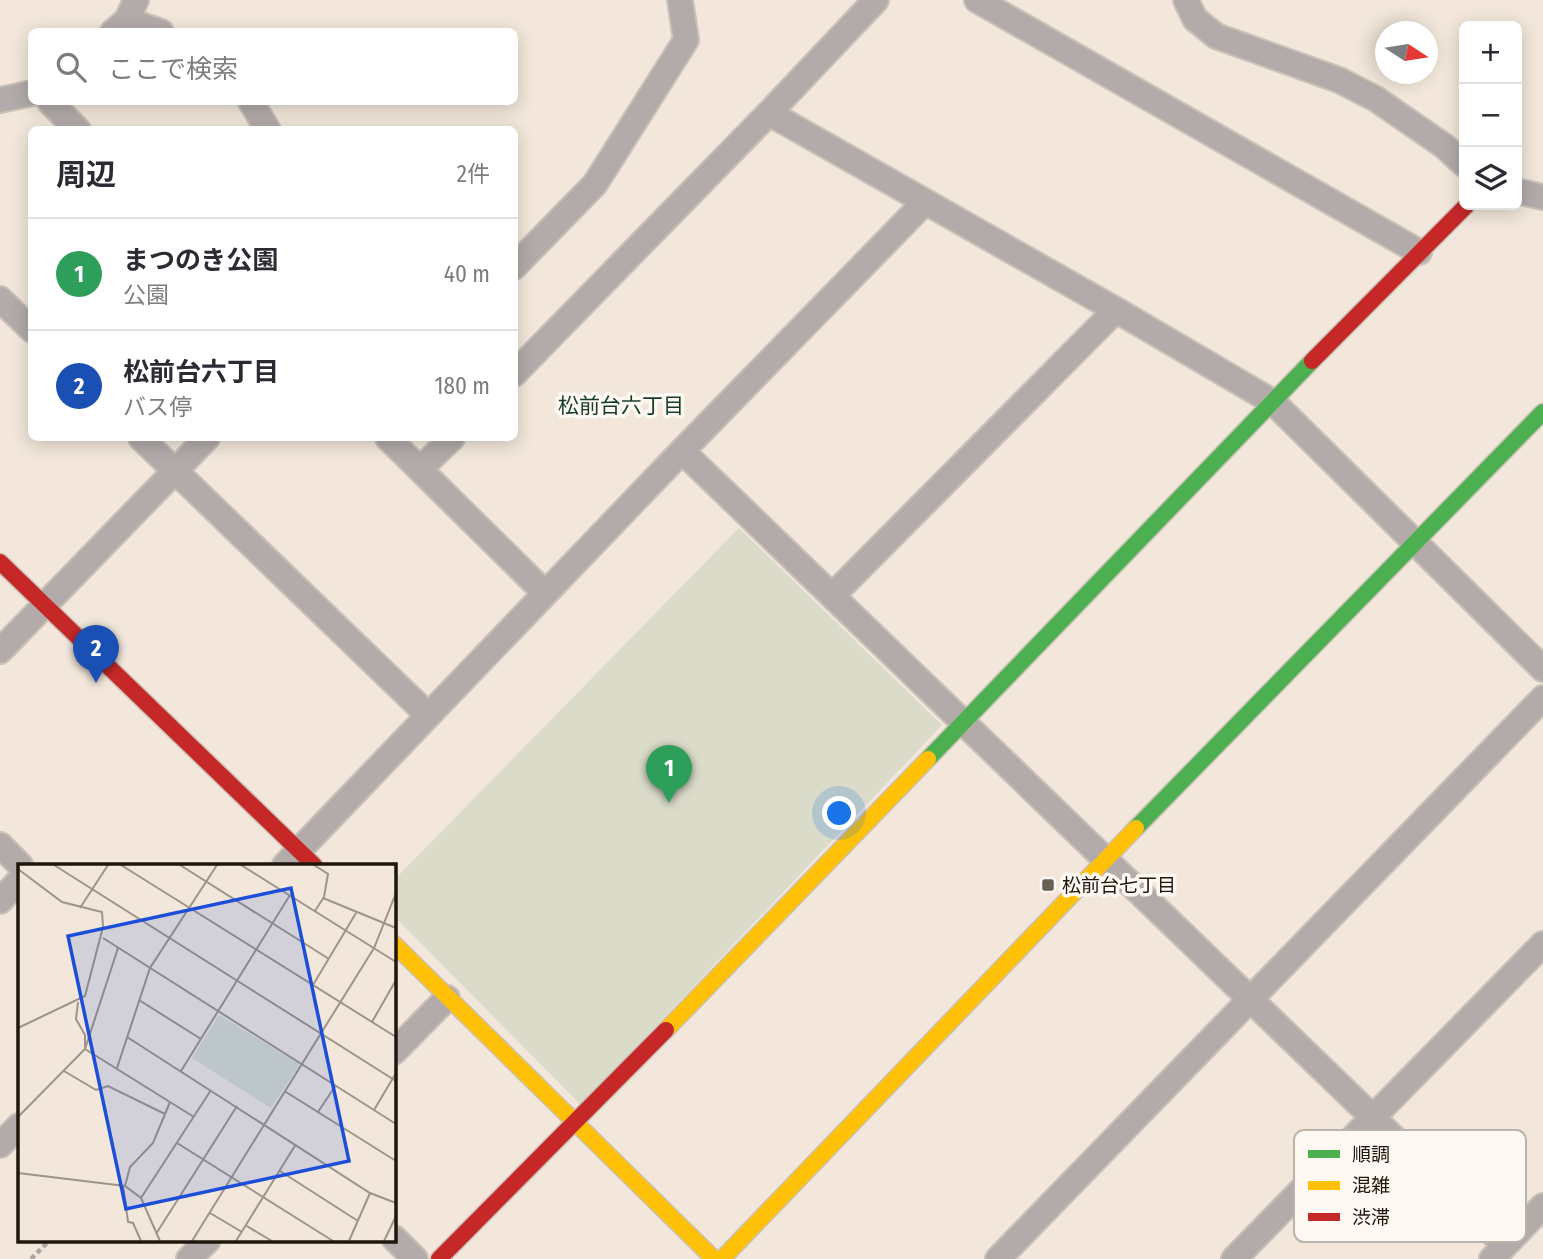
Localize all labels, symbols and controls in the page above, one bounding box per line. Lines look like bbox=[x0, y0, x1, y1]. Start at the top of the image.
north arrow bbox=[1375, 21, 1438, 84]
map controls bbox=[1459, 21, 1522, 210]
button: + bbox=[1459, 21, 1522, 84]
search box bbox=[28, 28, 518, 105]
icon: search bbox=[52, 48, 90, 86]
text: ここで検索 bbox=[108, 54, 238, 85]
button: − bbox=[1459, 84, 1522, 147]
button: layers bbox=[1459, 147, 1522, 210]
text: 周辺 bbox=[56, 157, 116, 193]
text: 2件 bbox=[457, 160, 490, 188]
text: まつのき公園 bbox=[123, 245, 278, 276]
text: 1 bbox=[74, 260, 84, 288]
text: 40 m bbox=[444, 260, 490, 288]
text: 公園 bbox=[123, 281, 169, 309]
text: 松前台六丁目 bbox=[123, 357, 279, 388]
text: 2 bbox=[74, 372, 84, 400]
text: 180 m bbox=[434, 372, 490, 400]
text: バス停 bbox=[123, 393, 192, 421]
district label: 松前台六丁目 bbox=[558, 393, 684, 419]
pin: 2 bbox=[73, 625, 119, 683]
pin: 1 bbox=[646, 745, 692, 803]
your location bbox=[822, 796, 856, 830]
inset map bbox=[18, 864, 396, 1242]
place label: 松前台七丁目 bbox=[1062, 874, 1176, 897]
marker: 松前台七丁目 bbox=[1040, 877, 1056, 893]
legend bbox=[1294, 1130, 1526, 1242]
text: 順調 bbox=[1352, 1143, 1390, 1166]
text: 混雑 bbox=[1352, 1174, 1390, 1197]
text: 渋滞 bbox=[1352, 1206, 1390, 1229]

